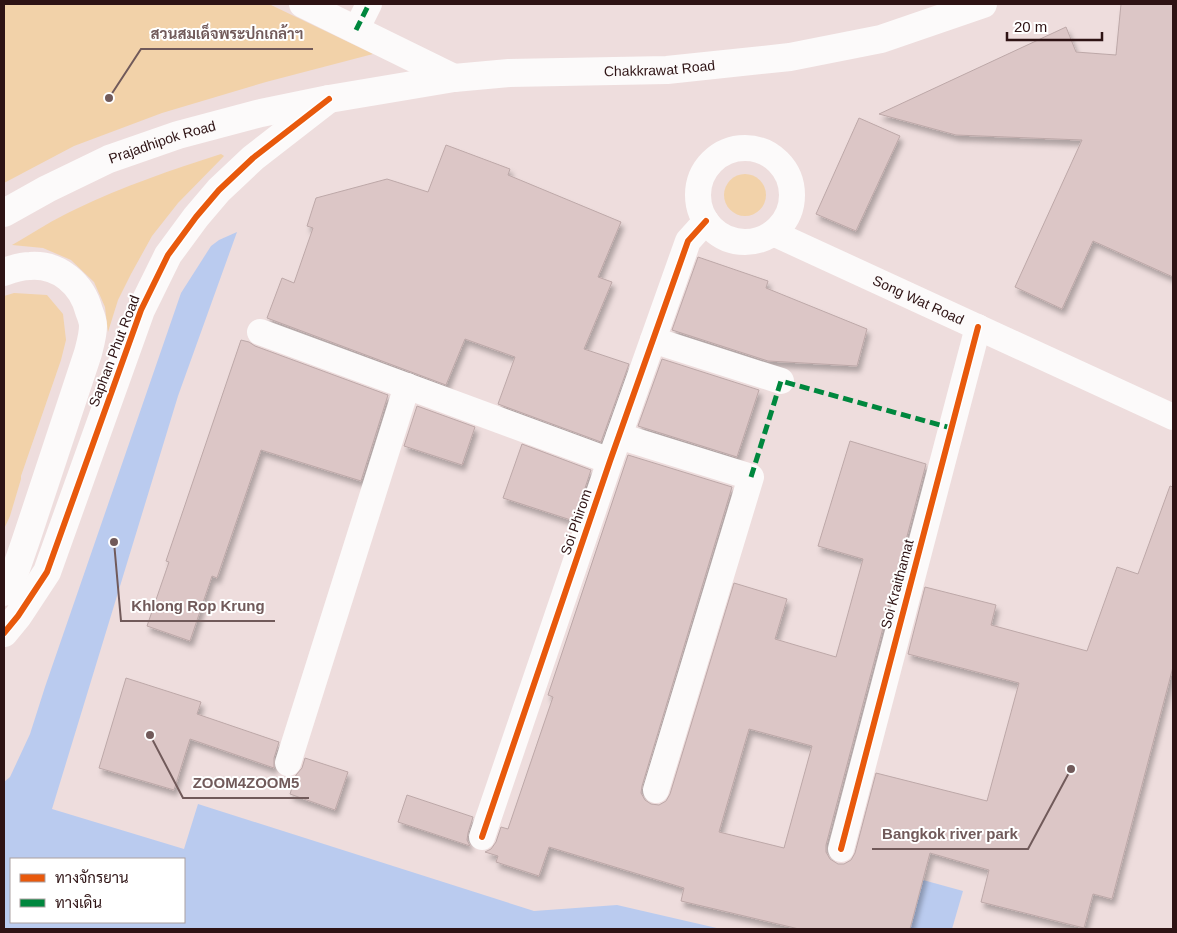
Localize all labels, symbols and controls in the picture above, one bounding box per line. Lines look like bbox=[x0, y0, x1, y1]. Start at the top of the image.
scale bar bbox=[1007, 10, 1102, 42]
text: 20 m bbox=[1014, 18, 1047, 35]
callout: สวนสมเด็จพระปกเกล้าฯ bbox=[141, 19, 313, 49]
text: สวนสมเด็จพระปกเกล้าฯ bbox=[151, 23, 303, 42]
street label: Chakkrawat Road bbox=[604, 57, 716, 79]
street label: Prajadhipok Road bbox=[107, 117, 217, 167]
street label: Song Wat Road bbox=[870, 272, 966, 328]
street label: Saphan Phut Road bbox=[85, 293, 143, 409]
street label: Soi Phirom bbox=[557, 487, 595, 557]
street label: Soi Kraithamat bbox=[877, 537, 917, 630]
callout: Khlong Rop Krung bbox=[121, 591, 275, 621]
text: Khlong Rop Krung bbox=[131, 597, 265, 614]
callout: ZOOM4ZOOM5 bbox=[183, 768, 309, 798]
text: ZOOM4ZOOM5 bbox=[193, 774, 299, 791]
callout: Bangkok river park bbox=[872, 819, 1028, 849]
text: Bangkok river park bbox=[882, 825, 1019, 842]
legend bbox=[10, 858, 185, 923]
text: ทางจักรยาน bbox=[55, 869, 129, 886]
text: ทางเดิน bbox=[55, 894, 102, 911]

